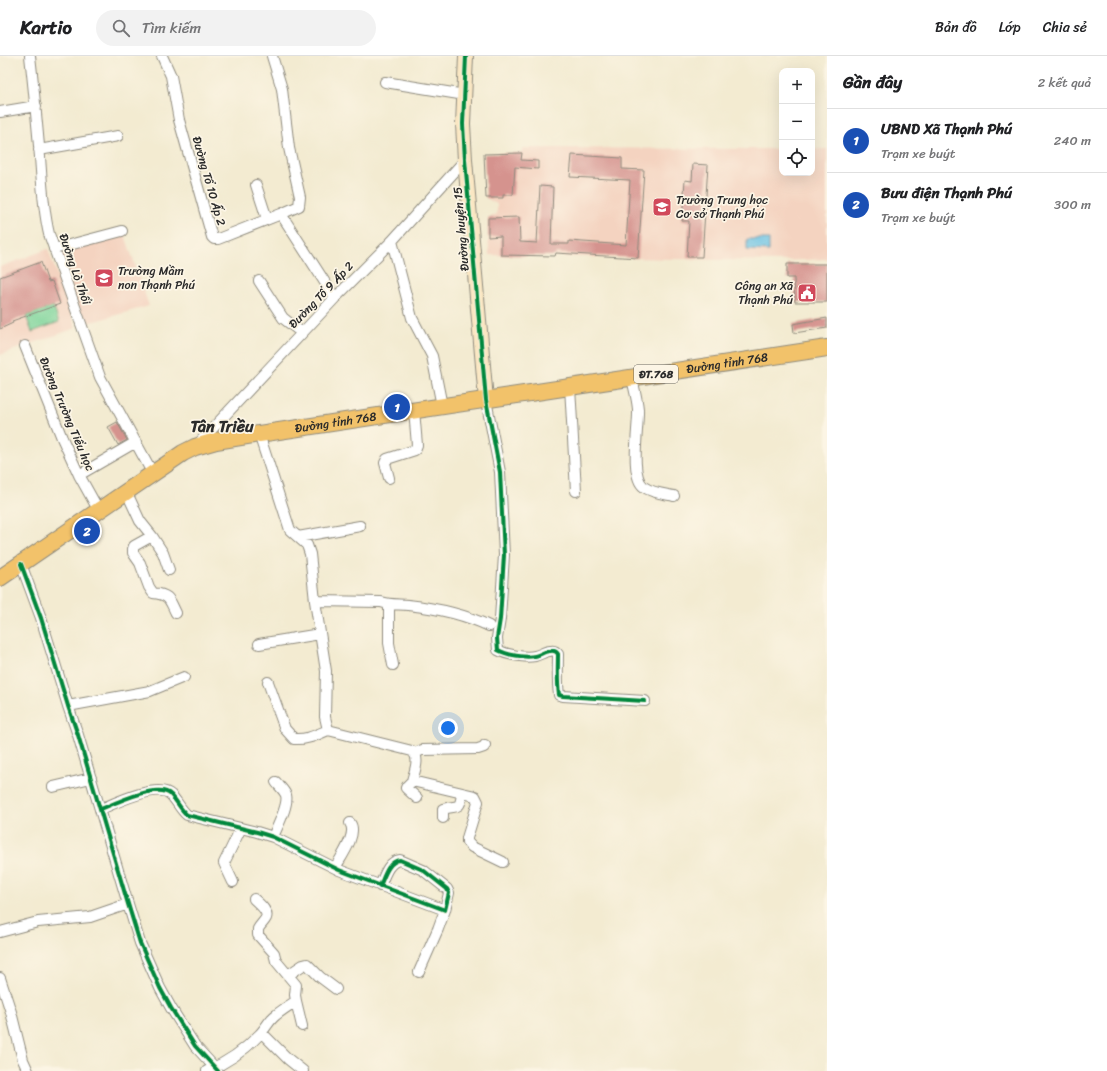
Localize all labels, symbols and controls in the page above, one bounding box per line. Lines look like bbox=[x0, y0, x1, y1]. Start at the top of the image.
search box bbox=[96, 10, 376, 46]
text: Kartio bbox=[20, 11, 72, 44]
text: Tìm kiếm bbox=[142, 15, 201, 41]
text: Bản đồ bbox=[935, 15, 977, 40]
text: Lớp bbox=[999, 15, 1021, 40]
text: Chia sẻ bbox=[1043, 15, 1087, 40]
icon: search bbox=[110, 17, 132, 39]
text: Gần đây bbox=[843, 67, 902, 97]
map controls bbox=[779, 68, 815, 176]
button: + bbox=[779, 68, 815, 104]
text: 2 kết quả bbox=[1038, 71, 1091, 94]
button: − bbox=[779, 104, 815, 140]
text: UBND Xã Thạnh Phú bbox=[881, 116, 1012, 142]
text: 1 bbox=[853, 129, 859, 152]
text: 240 m bbox=[1054, 129, 1091, 152]
street label: Đường Tổ 10 Ấp 2 bbox=[186, 134, 232, 228]
button: locate bbox=[779, 140, 815, 176]
text: Trạm xe buýt bbox=[881, 142, 955, 165]
text: Bưu điện Thạnh Phú bbox=[881, 180, 1012, 206]
street label: Đường huyện 15 bbox=[446, 186, 476, 272]
place label: Trường Trung học Cơ sở Thạnh Phú bbox=[676, 189, 768, 225]
text: 2 bbox=[852, 193, 860, 216]
text: 300 m bbox=[1054, 193, 1091, 216]
school or university icon: Trường Trung học Cơ sở Thạnh Phú bbox=[651, 196, 673, 218]
text: Trạm xe buýt bbox=[881, 206, 955, 229]
street label: Đường Lò Thổi bbox=[53, 230, 98, 308]
street label: Đường Tổ 9 Ấp 2 bbox=[283, 256, 359, 334]
place label: Trường Mầm non Thạnh Phú bbox=[118, 260, 196, 296]
school or university icon: Trường Mầm non Thạnh Phú bbox=[93, 267, 115, 289]
place label: Công an Xã Thạnh Phú bbox=[735, 275, 794, 311]
public building icon: Công an Xã Thạnh Phú bbox=[796, 282, 818, 304]
street label: Đường tỉnh 768 bbox=[685, 346, 770, 380]
street label: Đường Trường Tiểu học bbox=[33, 353, 101, 475]
road number: ĐT.768 bbox=[634, 365, 678, 383]
pin: 1 bbox=[384, 392, 410, 422]
street label: Đường tỉnh 768 bbox=[293, 405, 378, 439]
district label: Tân Triều bbox=[190, 412, 254, 441]
pin: 2 bbox=[74, 516, 100, 546]
your location bbox=[438, 718, 458, 738]

